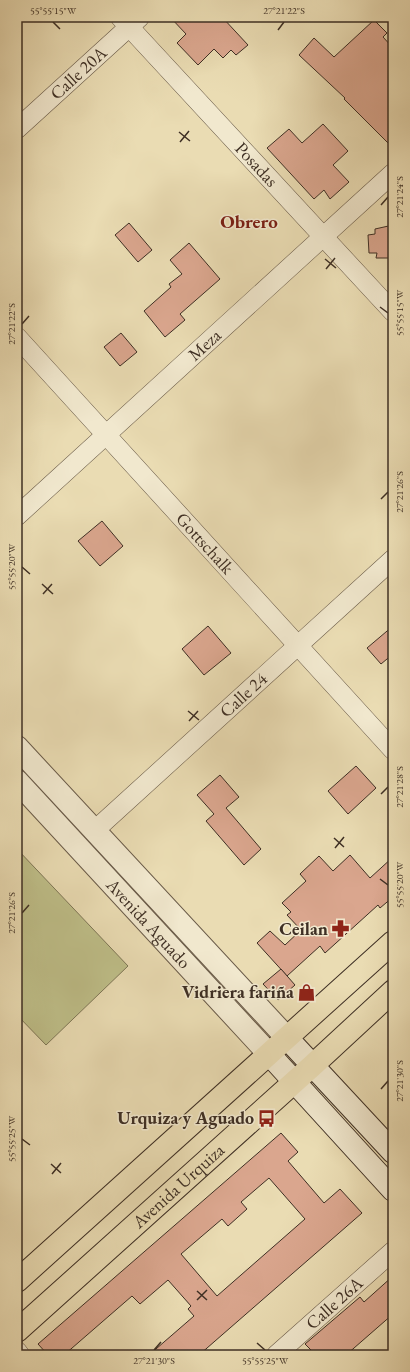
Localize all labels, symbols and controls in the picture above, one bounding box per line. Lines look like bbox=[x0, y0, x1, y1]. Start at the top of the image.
text: 55°55'15"W bbox=[30, 4, 77, 17]
text: 27°21'22"S bbox=[263, 4, 305, 17]
street label: Calle 20A bbox=[45, 41, 112, 104]
street label: Posadas bbox=[230, 137, 283, 192]
text: 27°21'24"S bbox=[393, 176, 406, 218]
district label: Obrero bbox=[220, 209, 278, 234]
text: 55°55'15"W bbox=[393, 289, 406, 336]
text: 27°21'22"S bbox=[5, 303, 18, 345]
street label: Meza bbox=[183, 323, 226, 365]
text: 27°21'26"S bbox=[393, 471, 406, 513]
street label: Gottschalk bbox=[171, 507, 240, 579]
text: 55°55'20"W bbox=[5, 543, 18, 590]
street label: Calle 24 bbox=[214, 667, 272, 722]
text: 27°21'28"S bbox=[393, 766, 406, 808]
text: 55°55'20"W bbox=[393, 861, 406, 908]
street label: Avenida Aguado bbox=[101, 873, 196, 973]
text: 27°21'26"S bbox=[5, 892, 18, 934]
place label: Ceilan bbox=[279, 917, 328, 940]
pharmacy icon: Ceilan bbox=[331, 919, 351, 939]
place label: Vidriera fariña bbox=[182, 980, 294, 1003]
shop icon: Vidriera fariña bbox=[297, 982, 317, 1002]
text: 27°21'30"S bbox=[393, 1060, 406, 1102]
place label: Urquiza y Aguado bbox=[117, 1106, 254, 1129]
bus stop icon: Urquiza y Aguado bbox=[257, 1108, 277, 1128]
text: 55°55'25"W bbox=[5, 1115, 18, 1162]
street label: Avenida Urquiza bbox=[126, 1138, 230, 1234]
street label: Calle 26A bbox=[301, 1271, 368, 1334]
text: 27°21'30"S bbox=[133, 1354, 175, 1367]
text: 55°55'25"W bbox=[242, 1354, 289, 1367]

